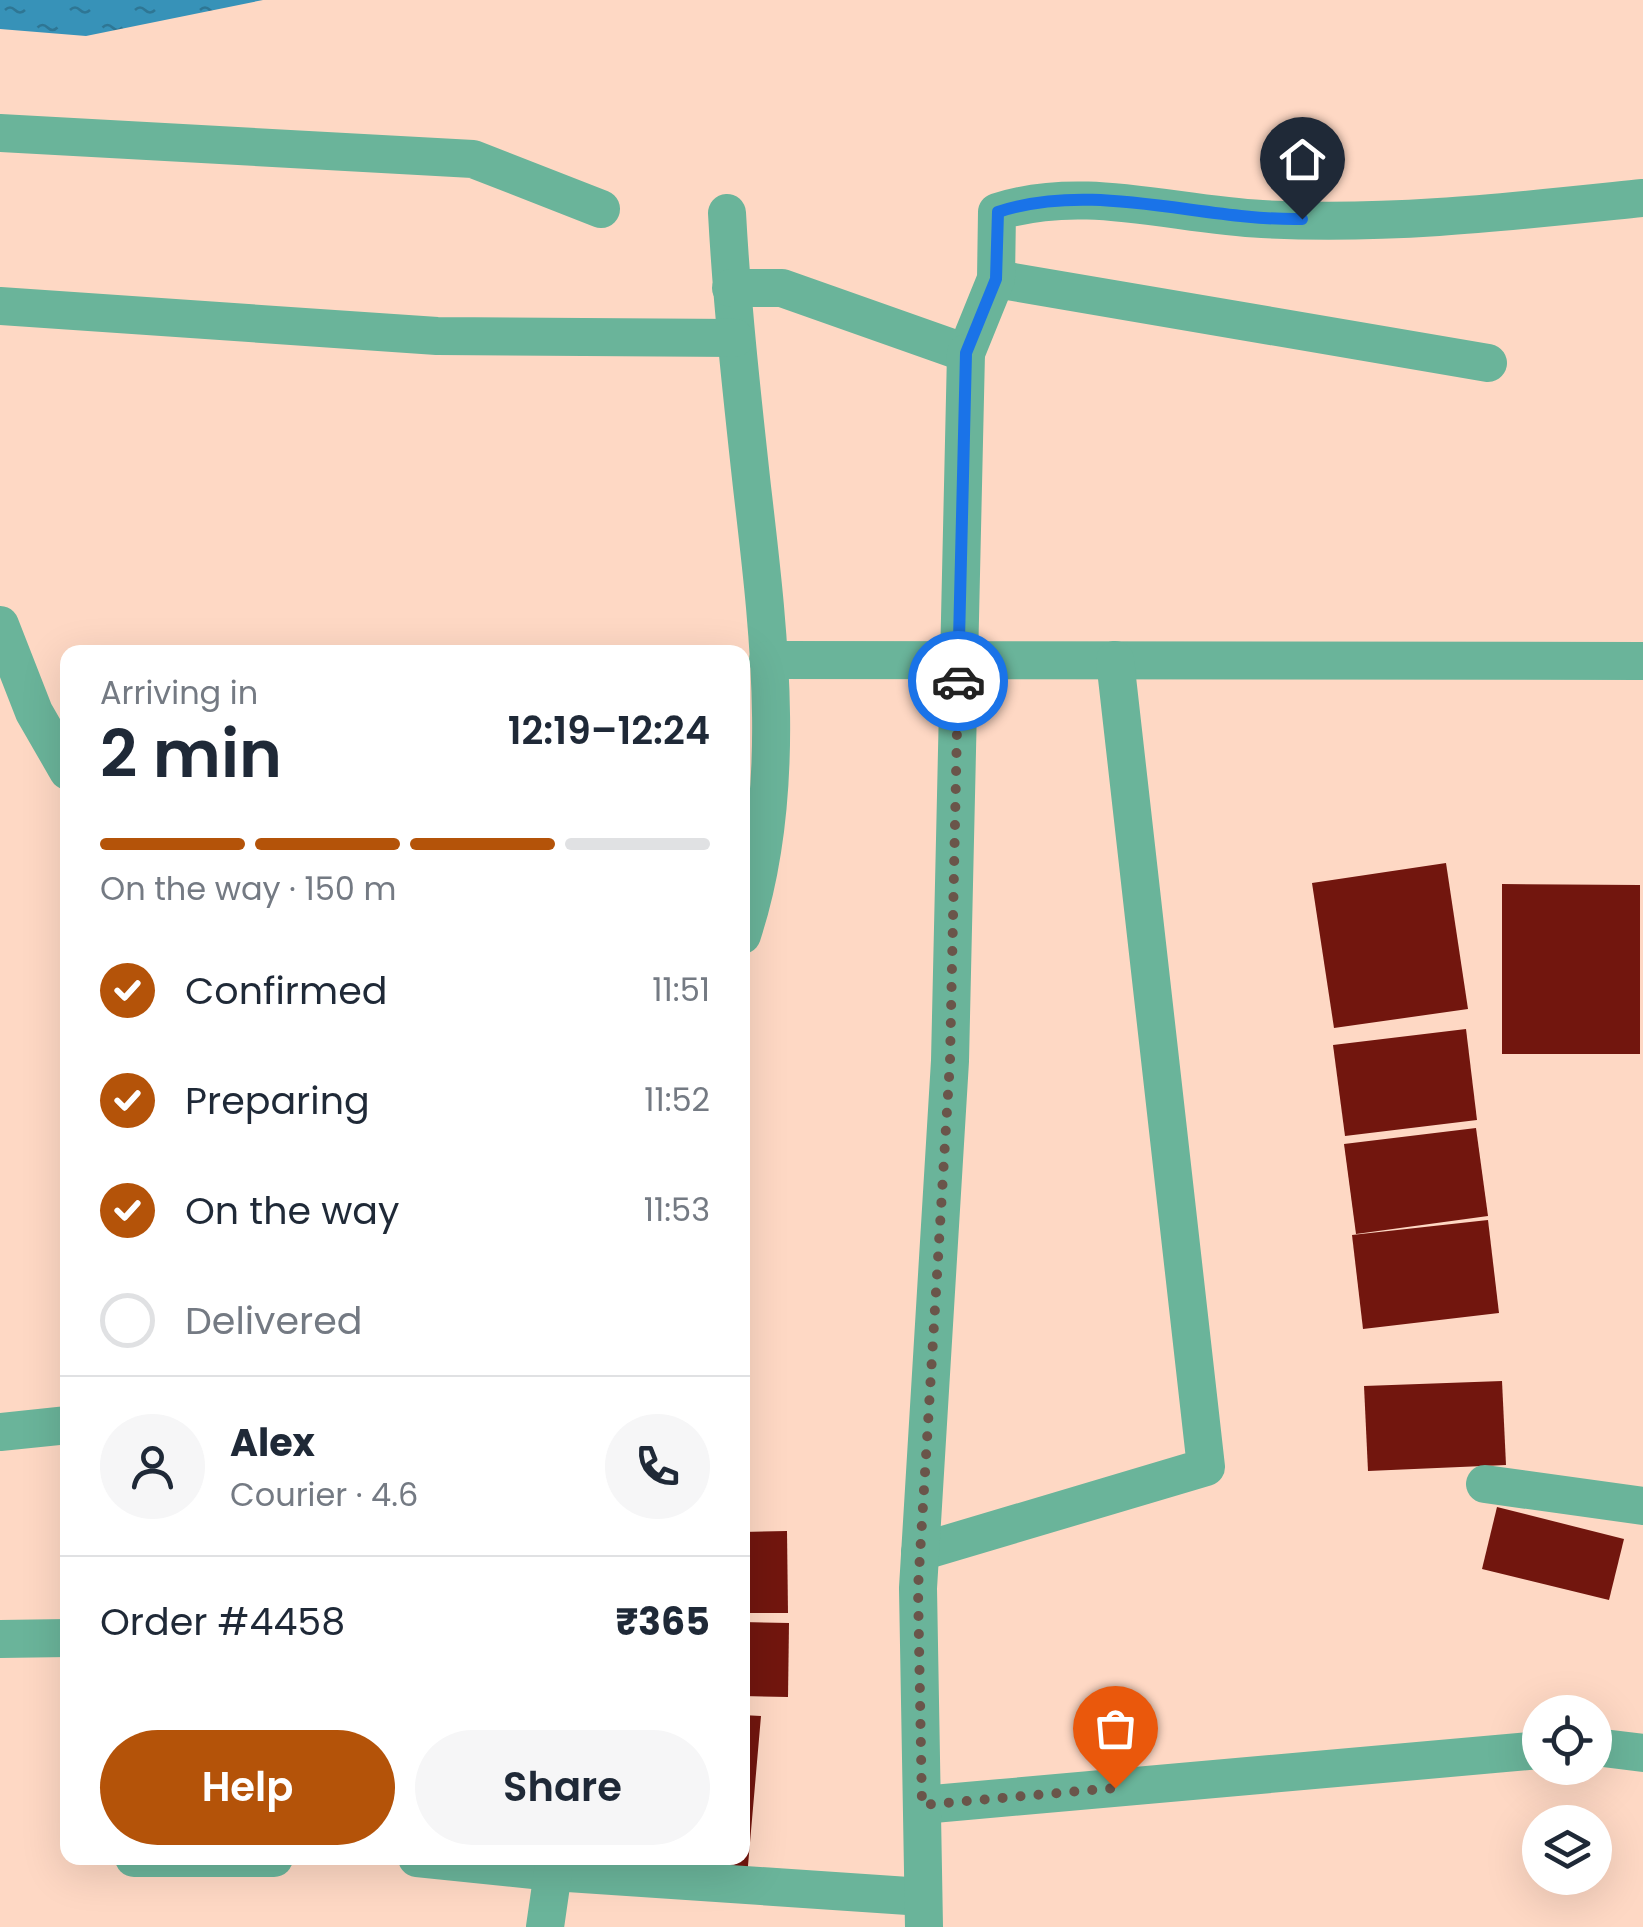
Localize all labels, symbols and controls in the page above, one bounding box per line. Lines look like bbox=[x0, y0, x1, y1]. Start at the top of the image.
pin bbox=[1260, 117, 1345, 220]
icon: home bbox=[1275, 132, 1330, 187]
courier bbox=[908, 631, 1008, 731]
icon: car bbox=[931, 654, 986, 709]
text: Arriving in bbox=[100, 670, 258, 715]
text: 12:19–12:24 bbox=[508, 704, 710, 757]
text: 2 min bbox=[100, 709, 282, 800]
text: On the way · 150 m bbox=[100, 866, 396, 911]
icon: check bbox=[100, 963, 155, 1018]
text: Confirmed bbox=[185, 964, 387, 1017]
text: 11:51 bbox=[652, 967, 710, 1012]
icon: check bbox=[100, 1073, 155, 1128]
text: Preparing bbox=[185, 1074, 370, 1127]
text: 11:52 bbox=[644, 1077, 710, 1122]
icon: check bbox=[100, 1183, 155, 1238]
text: On the way bbox=[185, 1184, 399, 1237]
text: 11:53 bbox=[644, 1187, 710, 1232]
text: Delivered bbox=[185, 1294, 362, 1347]
button: person bbox=[100, 1414, 205, 1519]
button: phone bbox=[605, 1414, 710, 1519]
text: Alex bbox=[230, 1416, 315, 1469]
text: Courier · 4.6 bbox=[230, 1472, 418, 1517]
text: Order #4458 bbox=[100, 1595, 345, 1648]
text: ₹365 bbox=[615, 1595, 710, 1648]
pin bbox=[1073, 1686, 1158, 1789]
map controls bbox=[1522, 1695, 1612, 1895]
button: locate bbox=[1522, 1695, 1612, 1785]
icon: bag bbox=[1088, 1701, 1143, 1756]
button: Help bbox=[100, 1730, 395, 1845]
button: Share bbox=[415, 1730, 710, 1845]
button: layers bbox=[1522, 1805, 1612, 1895]

